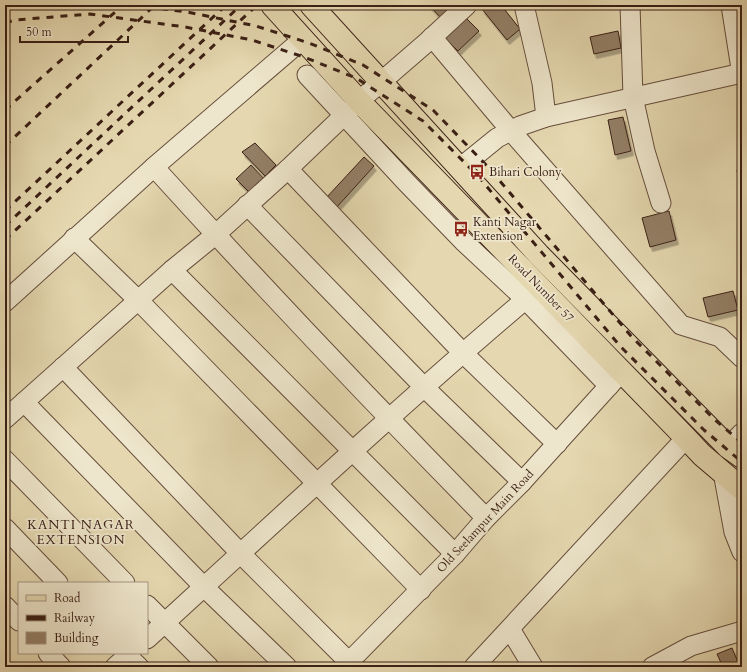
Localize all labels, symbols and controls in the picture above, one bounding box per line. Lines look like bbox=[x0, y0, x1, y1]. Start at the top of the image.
scale bar bbox=[20, 18, 128, 44]
text: 50 m bbox=[26, 24, 53, 40]
bus stop icon: Bihari Colony bbox=[468, 163, 486, 181]
place label: Bihari Colony bbox=[489, 164, 562, 180]
place label: Kanti Nagar Extension bbox=[473, 214, 537, 244]
bus stop icon: Kanti Nagar Extension bbox=[452, 220, 470, 238]
street label: Road Number 57 bbox=[505, 251, 577, 325]
street label: Old Seelampur Main Road bbox=[433, 466, 537, 576]
district label: KANTI NAGAR EXTENSION bbox=[27, 516, 135, 549]
legend bbox=[18, 582, 148, 654]
text: Road bbox=[54, 590, 81, 606]
text: Railway bbox=[54, 610, 96, 626]
text: Building bbox=[54, 630, 99, 646]

